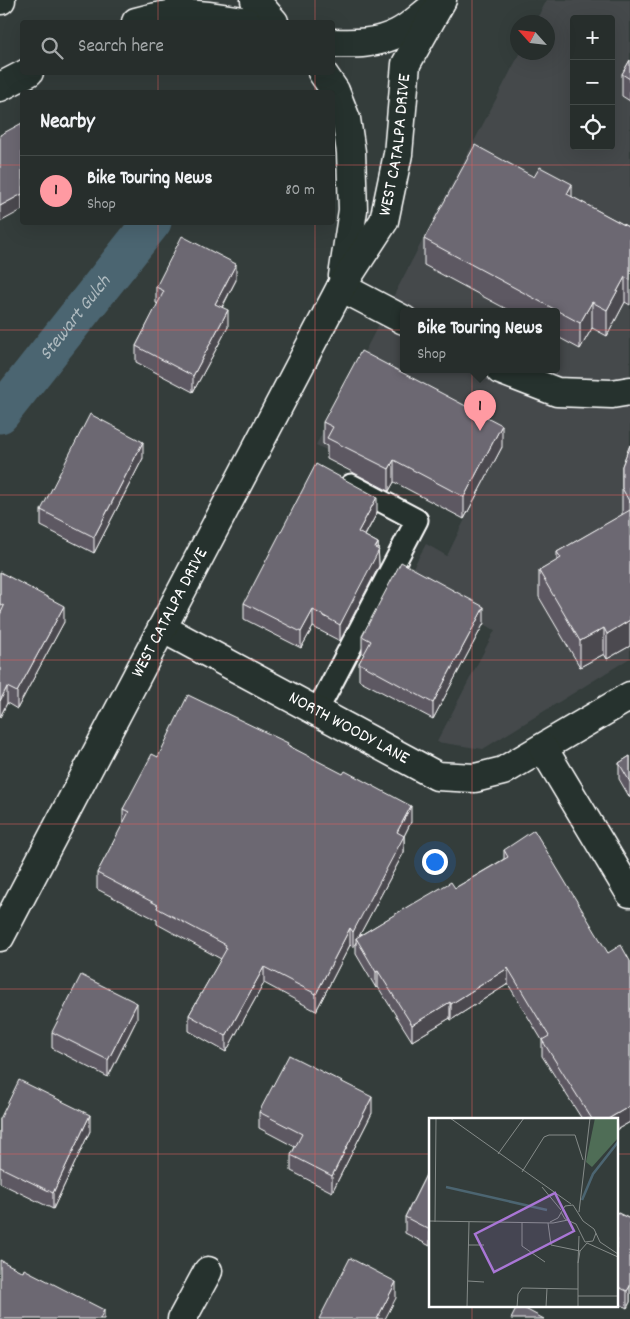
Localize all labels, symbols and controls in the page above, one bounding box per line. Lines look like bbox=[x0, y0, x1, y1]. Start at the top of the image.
north arrow bbox=[510, 15, 555, 60]
map controls bbox=[570, 15, 615, 150]
button: + bbox=[570, 15, 615, 60]
search box bbox=[20, 20, 335, 75]
icon: search bbox=[38, 34, 66, 62]
text: Search here bbox=[78, 34, 164, 61]
button: − bbox=[570, 60, 615, 105]
street label: WEST CATALPA DRIVE bbox=[373, 73, 418, 218]
button: locate bbox=[570, 105, 615, 150]
text: Nearby bbox=[40, 108, 95, 138]
text: Bike Touring News bbox=[87, 166, 212, 193]
text: 1 bbox=[54, 179, 58, 202]
text: 80 m bbox=[285, 179, 315, 202]
text: Shop bbox=[87, 193, 116, 216]
water label: Stewart Gulch bbox=[33, 269, 119, 367]
popup bbox=[400, 308, 560, 373]
text: Bike Touring News bbox=[417, 316, 543, 343]
text: Shop bbox=[417, 343, 446, 366]
pin: 1 bbox=[464, 390, 496, 431]
street label: WEST CATALPA DRIVE bbox=[126, 543, 214, 682]
street label: NORTH WOODY LANE bbox=[284, 686, 414, 771]
your location bbox=[422, 849, 448, 875]
inset map bbox=[429, 1118, 618, 1306]

